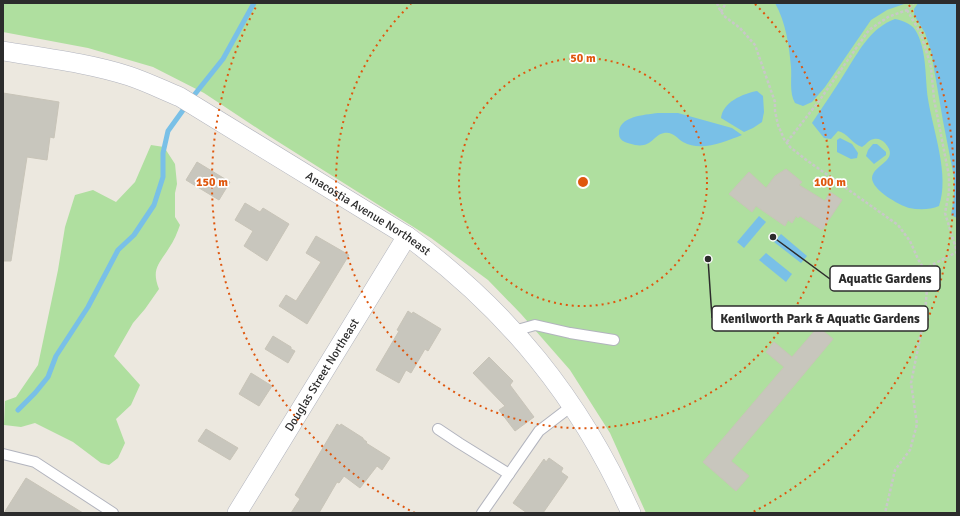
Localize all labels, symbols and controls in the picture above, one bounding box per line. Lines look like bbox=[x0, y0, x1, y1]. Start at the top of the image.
text: 50 m bbox=[570, 51, 596, 66]
street label: Anacostia Avenue Northeast bbox=[303, 168, 434, 259]
text: 150 m bbox=[196, 175, 228, 190]
centre of rings bbox=[576, 175, 590, 189]
text: 100 m bbox=[814, 175, 846, 190]
callout: Aquatic Gardens bbox=[830, 266, 940, 291]
text: Aquatic Gardens bbox=[838, 271, 932, 287]
callout: Kenilworth Park & Aquatic Gardens bbox=[712, 306, 928, 331]
text: Kenilworth Park & Aquatic Gardens bbox=[720, 311, 920, 327]
street label: Douglas Street Northeast bbox=[281, 316, 362, 434]

